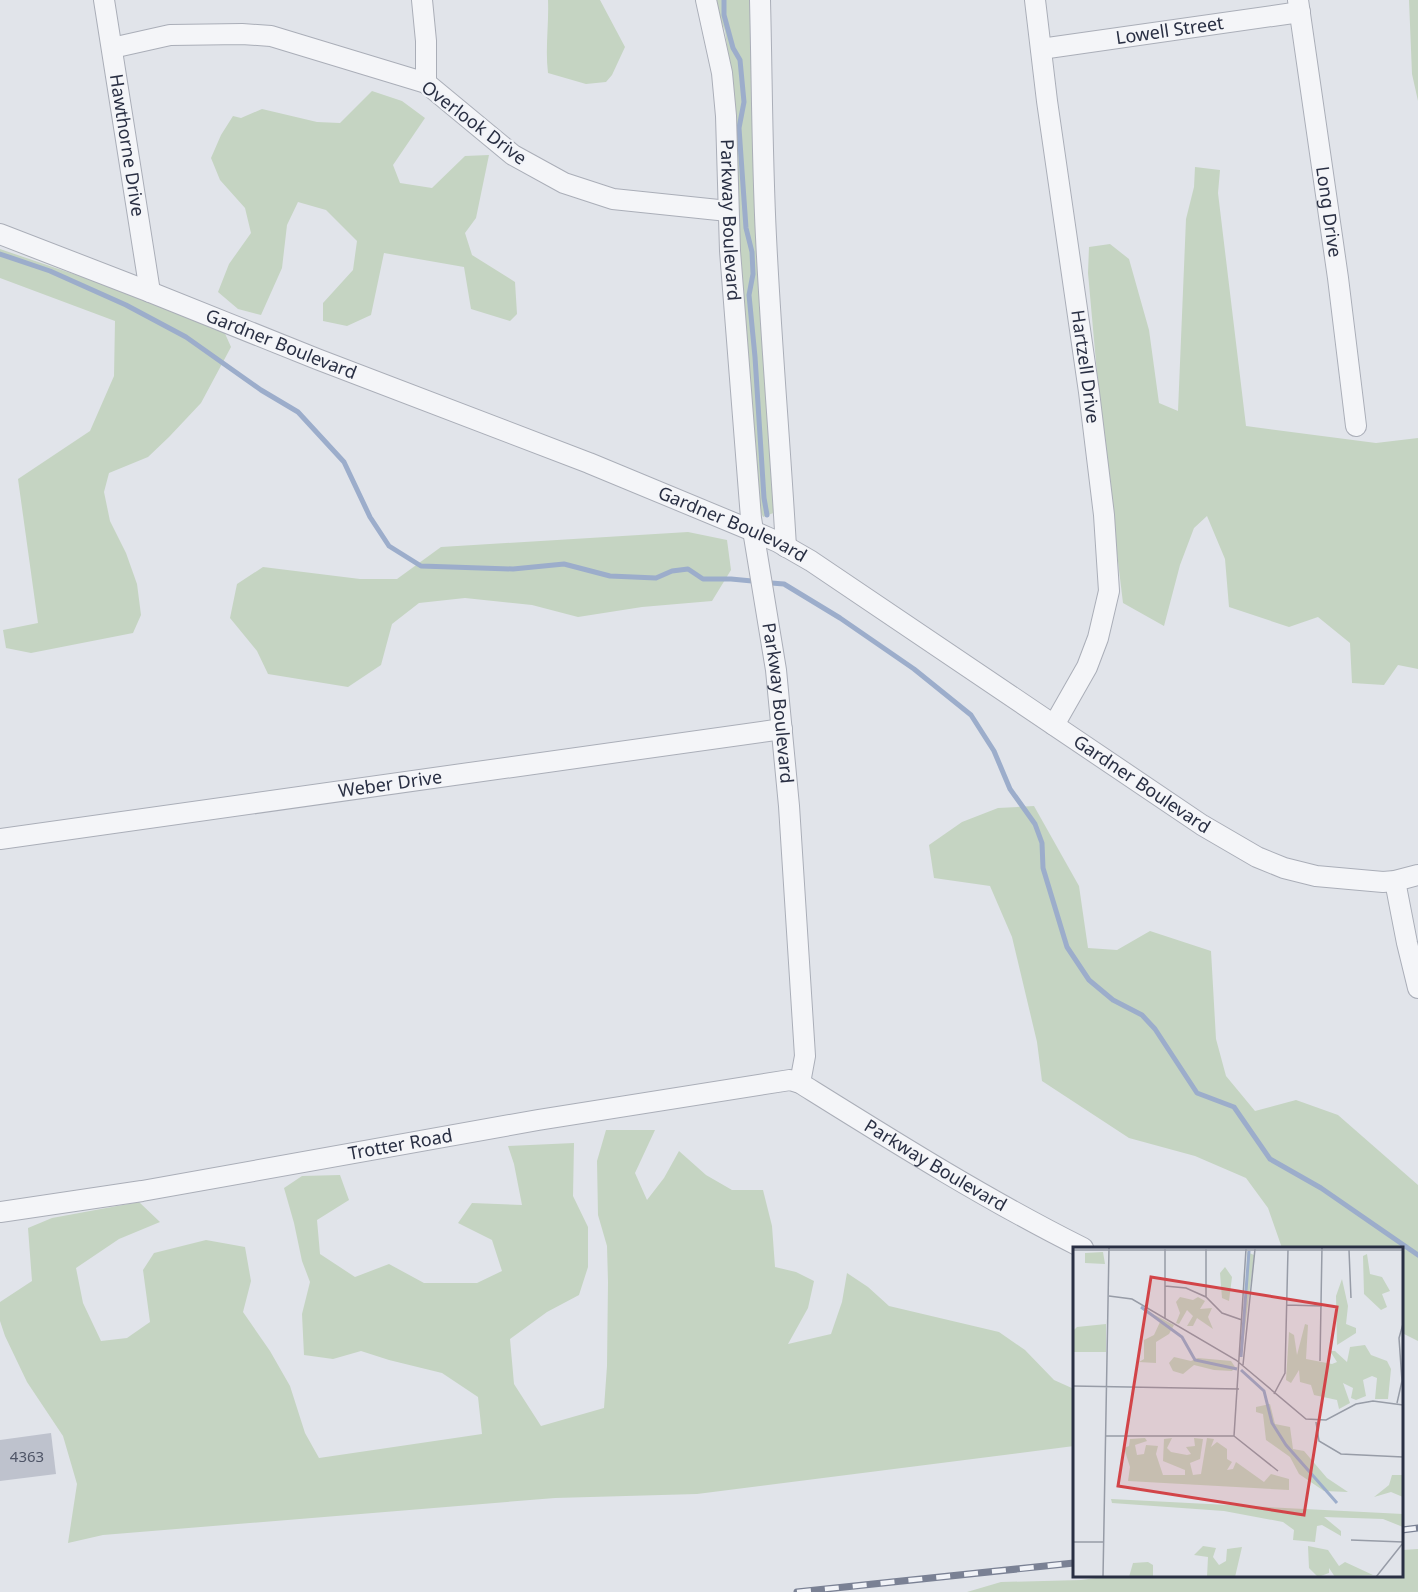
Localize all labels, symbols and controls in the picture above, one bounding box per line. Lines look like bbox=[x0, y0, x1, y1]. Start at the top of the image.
street label: Lowell Street bbox=[1114, 10, 1225, 49]
street label: Hawthorne Drive bbox=[105, 72, 151, 218]
street label: Overlook Drive bbox=[417, 75, 532, 170]
street label: Parkway Boulevard bbox=[716, 139, 747, 302]
street label: Long Drive bbox=[1311, 165, 1348, 259]
street label: Gardner Boulevard bbox=[203, 303, 360, 384]
street label: Hartzell Drive bbox=[1066, 308, 1106, 425]
street label: Gardner Boulevard bbox=[655, 480, 812, 567]
street label: Parkway Boulevard bbox=[757, 621, 800, 785]
street label: Gardner Boulevard bbox=[1069, 729, 1215, 838]
street label: Weber Drive bbox=[337, 764, 443, 802]
street label: Parkway Boulevard bbox=[860, 1113, 1011, 1216]
street label: Trotter Road bbox=[346, 1123, 454, 1165]
inset map bbox=[1073, 1247, 1403, 1577]
house number: 4363 bbox=[10, 1446, 44, 1466]

